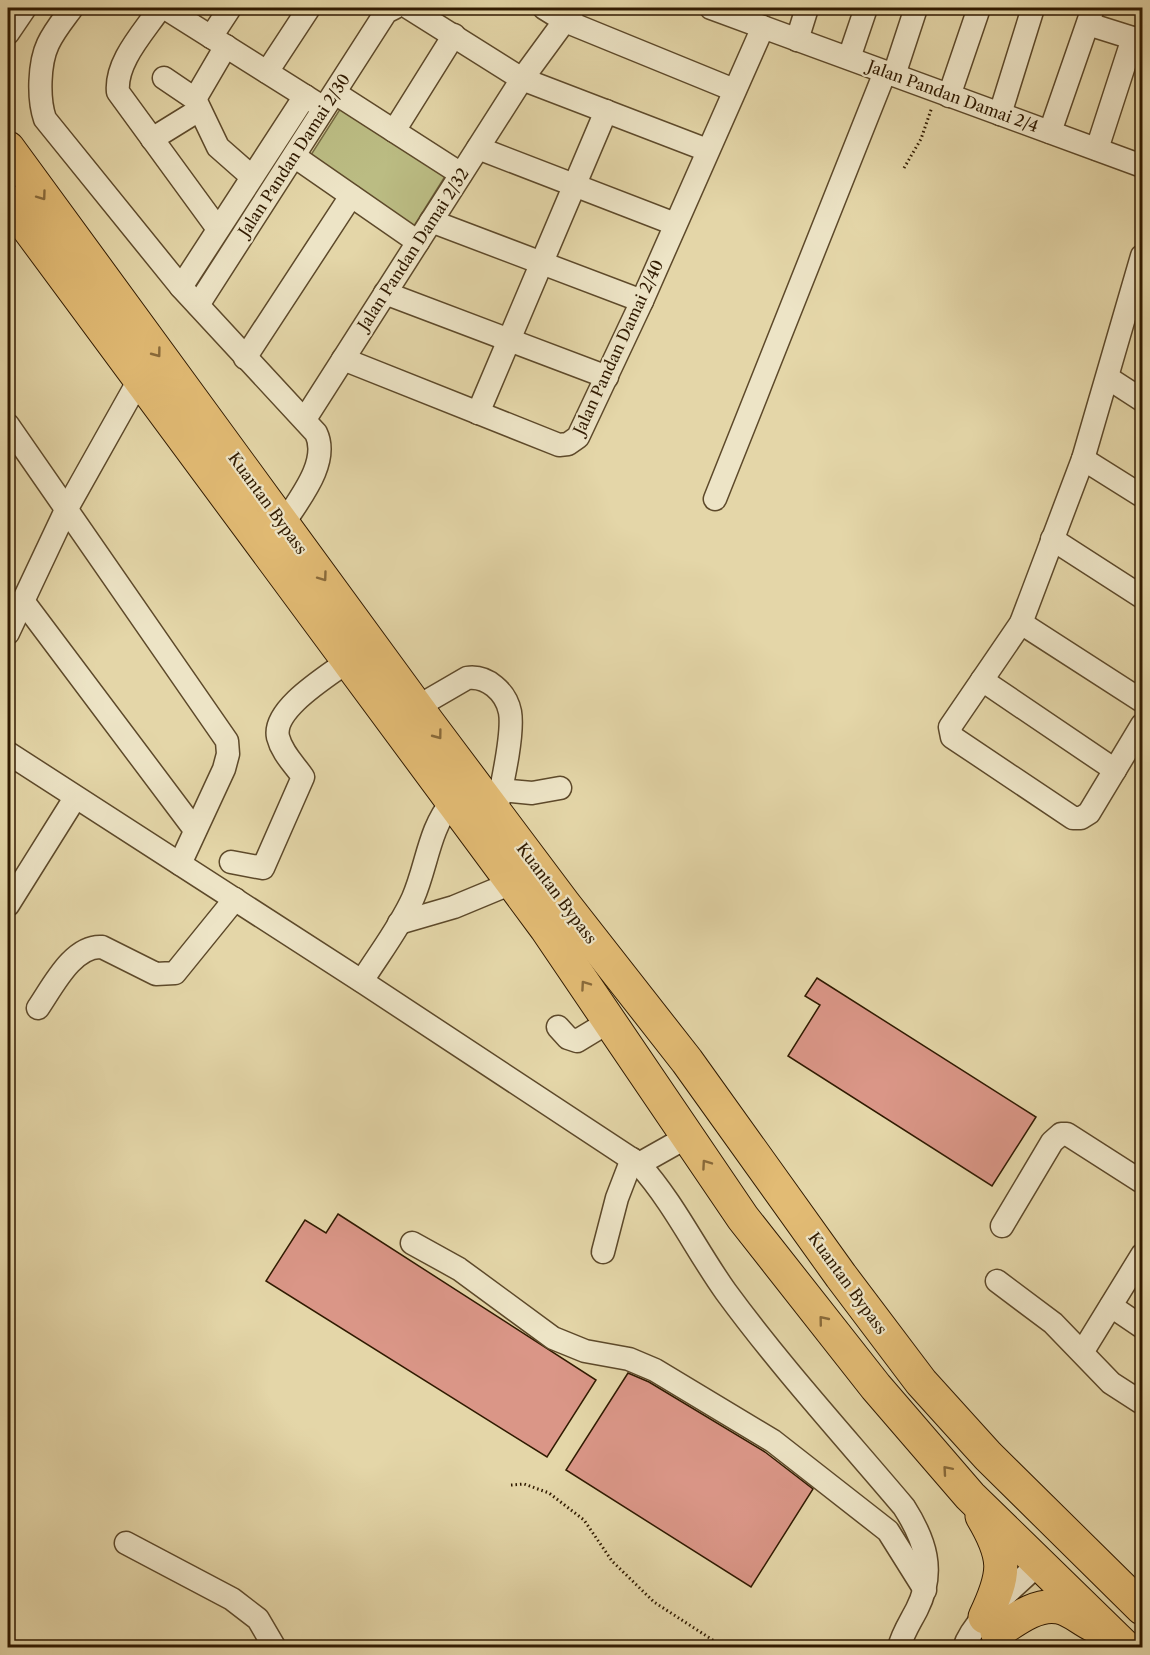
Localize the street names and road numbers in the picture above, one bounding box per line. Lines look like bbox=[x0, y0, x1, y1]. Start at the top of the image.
street label: Jalan Pandan Damai 2/4 bbox=[862, 55, 1041, 136]
street label: Jalan Pandan Damai 2/30 bbox=[232, 70, 354, 243]
street label: Jalan Pandan Damai 2/32 bbox=[351, 164, 473, 336]
street label: Jalan Pandan Damai 2/40 bbox=[567, 256, 667, 440]
street label: Kuantan Bypass bbox=[224, 448, 312, 558]
street label: Kuantan Bypass bbox=[513, 839, 601, 947]
street label: Kuantan Bypass bbox=[804, 1228, 892, 1338]

